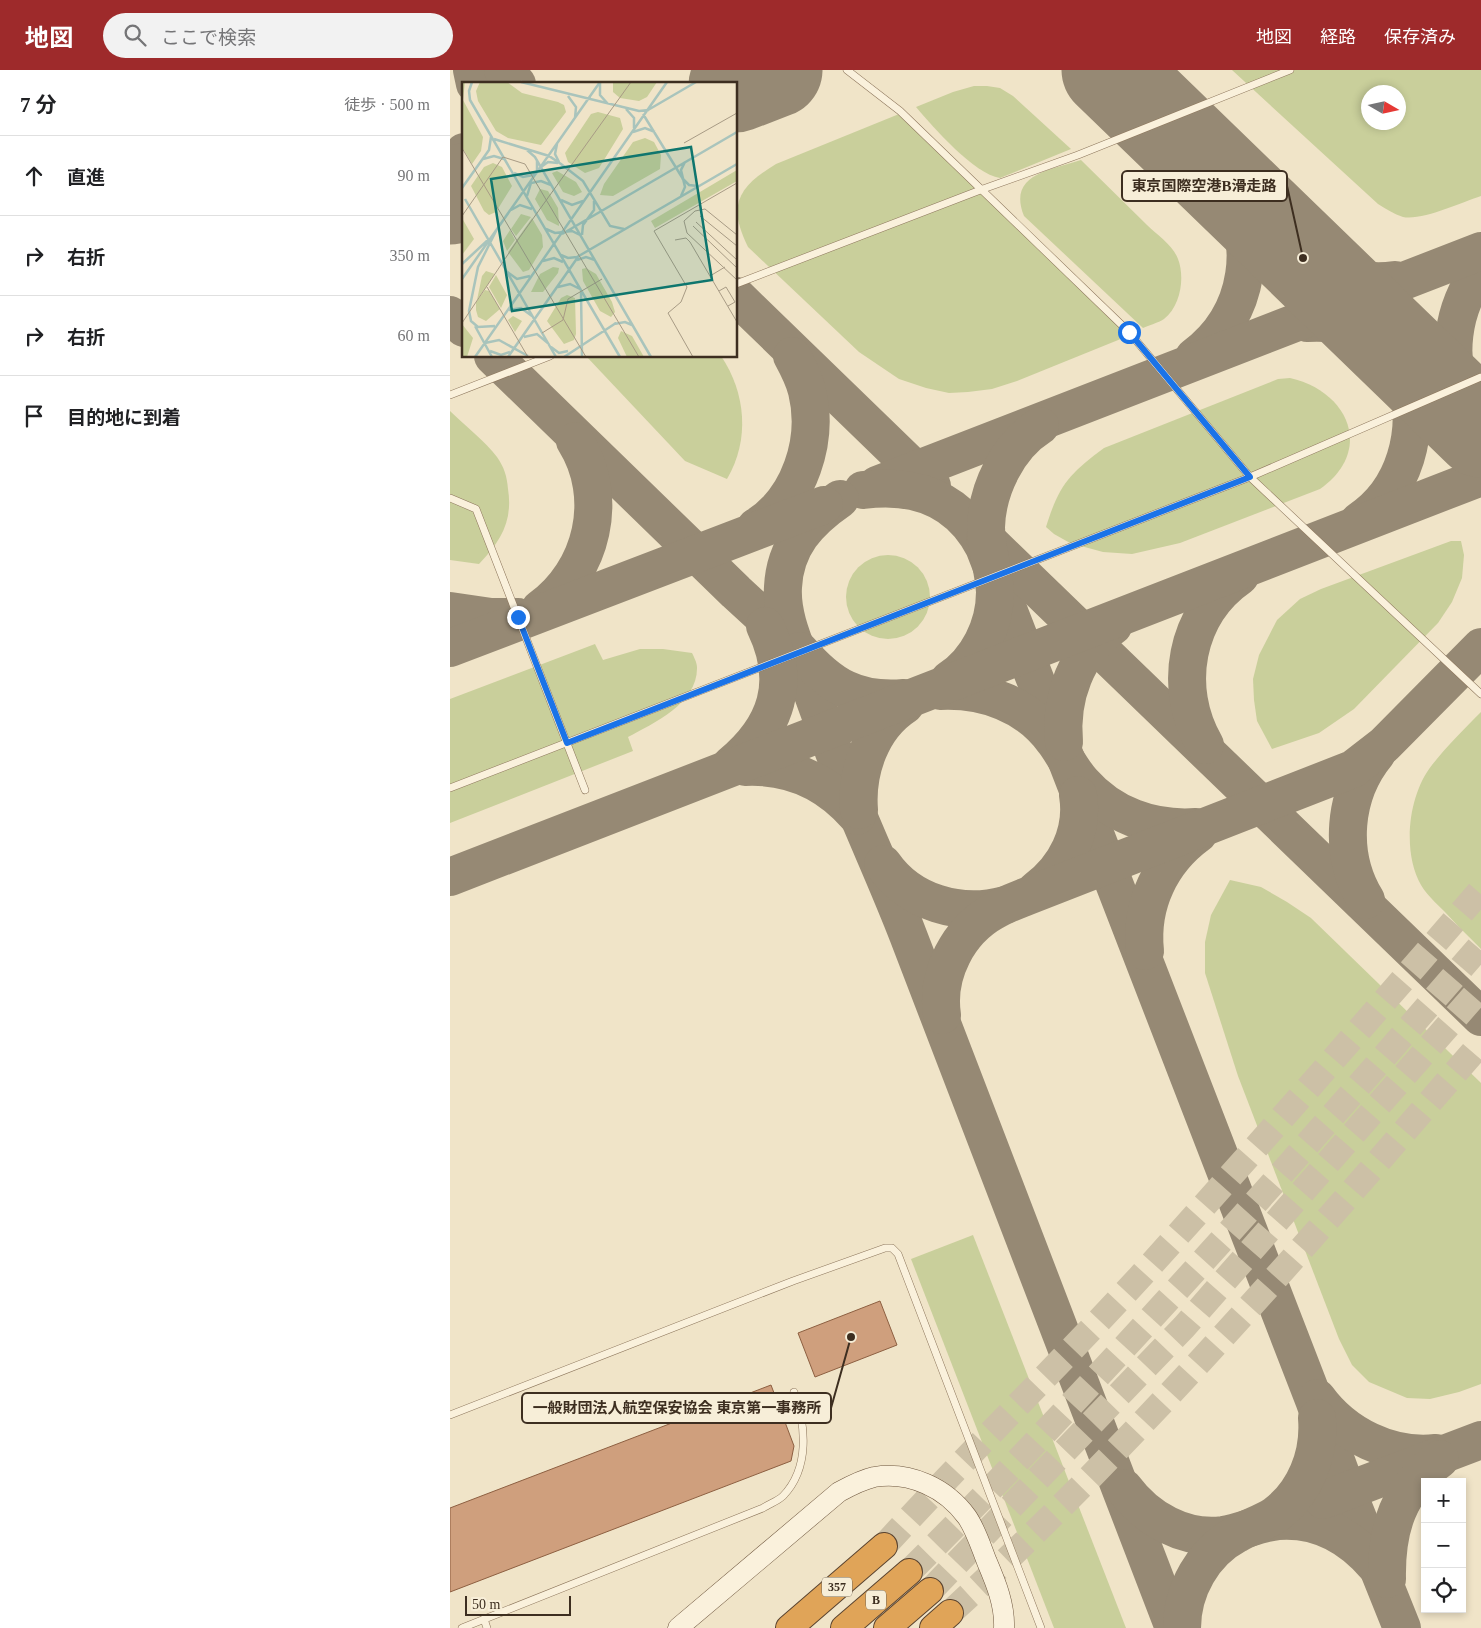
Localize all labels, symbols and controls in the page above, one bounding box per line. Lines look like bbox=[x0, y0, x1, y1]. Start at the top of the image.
search box bbox=[103, 13, 453, 58]
icon: search bbox=[121, 21, 149, 49]
text: 地図 bbox=[25, 25, 73, 51]
text: ここで検索 bbox=[161, 27, 256, 48]
text: 地図 bbox=[1256, 27, 1292, 47]
text: 経路 bbox=[1320, 27, 1356, 47]
text: 保存済み bbox=[1384, 27, 1456, 47]
inset map bbox=[462, 82, 738, 358]
north arrow bbox=[1361, 85, 1406, 130]
text: 7 分 bbox=[20, 93, 57, 117]
text: 徒歩 · 500 m bbox=[344, 96, 430, 113]
icon: ahead bbox=[20, 162, 48, 190]
text: 直進 bbox=[67, 167, 105, 188]
text: 90 m bbox=[398, 167, 430, 184]
callout: 東京国際空港B滑走路 bbox=[1122, 171, 1287, 201]
text: 東京国際空港B滑走路 bbox=[1131, 178, 1277, 194]
icon: right bbox=[20, 242, 48, 270]
text: 右折 bbox=[67, 247, 105, 268]
text: 350 m bbox=[390, 247, 430, 264]
route start bbox=[1118, 321, 1141, 344]
icon: right bbox=[20, 322, 48, 350]
text: 右折 bbox=[67, 327, 105, 348]
text: 60 m bbox=[398, 327, 430, 344]
icon: arrive bbox=[20, 402, 48, 430]
text: 目的地に到着 bbox=[67, 407, 181, 428]
route end bbox=[507, 606, 530, 629]
callout: 一般財団法人航空保安協会 東京第一事務所 bbox=[522, 1393, 831, 1423]
text: 一般財団法人航空保安協会 東京第一事務所 bbox=[533, 1400, 821, 1416]
map controls bbox=[1421, 1478, 1466, 1613]
button: + bbox=[1421, 1478, 1466, 1523]
button: − bbox=[1421, 1523, 1466, 1568]
button: locate bbox=[1421, 1568, 1466, 1613]
road number: 357 bbox=[822, 1578, 852, 1596]
road number: B bbox=[866, 1590, 886, 1610]
scale bar bbox=[465, 1593, 571, 1616]
text: 50 m bbox=[472, 1597, 500, 1612]

